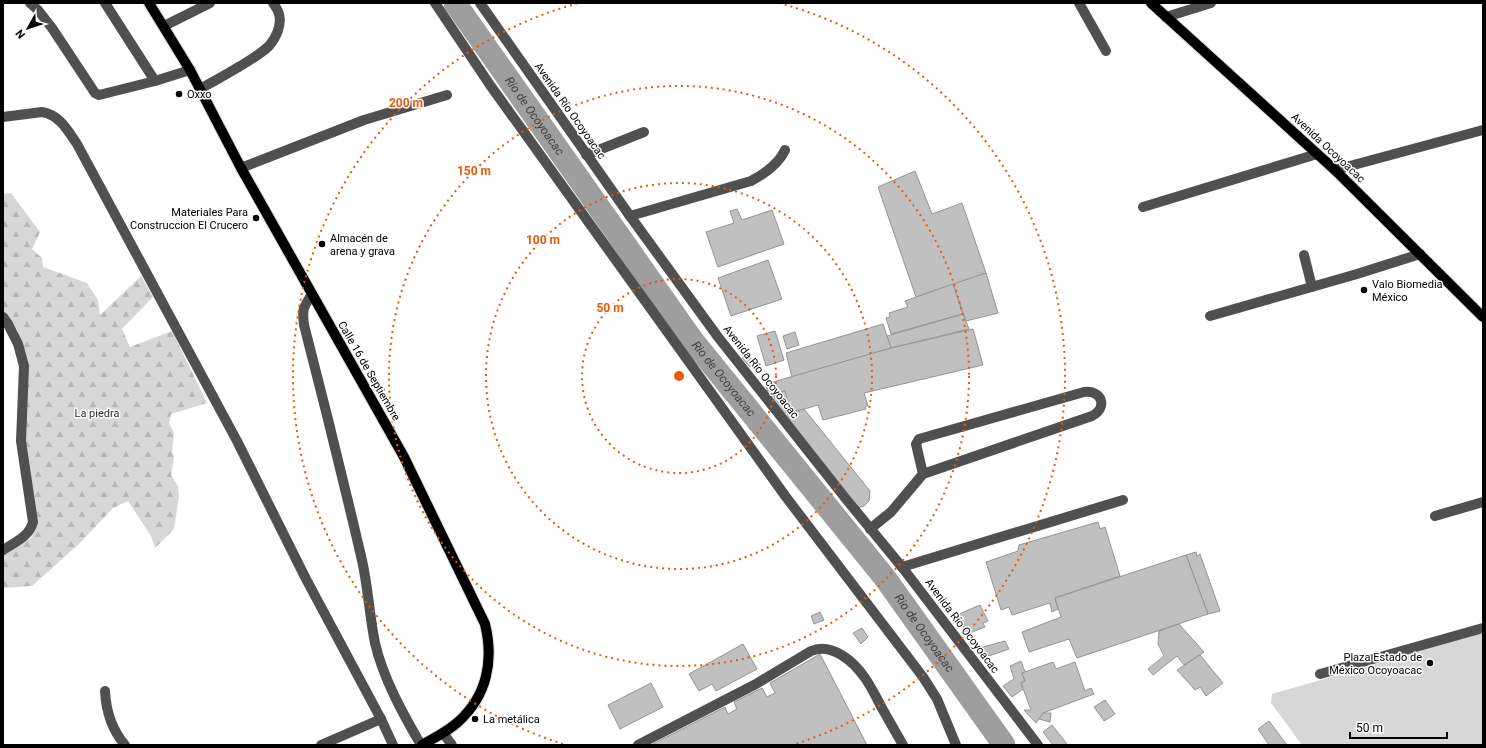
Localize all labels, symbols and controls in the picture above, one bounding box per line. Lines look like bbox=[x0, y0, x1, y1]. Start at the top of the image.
north arrow bbox=[8, 8, 48, 48]
text: N bbox=[13, 27, 28, 41]
street label: Avenida Río Ocoyoacac bbox=[532, 60, 608, 162]
water label: Rio de Ocoyoacac bbox=[502, 74, 567, 158]
place label: Oxxo bbox=[187, 88, 212, 101]
marker: Oxxo bbox=[174, 89, 184, 99]
text: 200 m bbox=[389, 96, 423, 110]
street label: Avenida Ocoyoacac bbox=[1288, 110, 1368, 186]
text: 150 m bbox=[457, 164, 491, 178]
place label: Materiales Para Construccion El Crucero bbox=[130, 206, 248, 232]
marker: Materiales Para Construccion El Crucero bbox=[251, 213, 261, 223]
place label: Almacén de arena y grava bbox=[330, 232, 395, 258]
text: 100 m bbox=[526, 233, 560, 247]
marker: Almacén de arena y grava bbox=[317, 239, 327, 249]
place label: Valo Biomedia México bbox=[1372, 278, 1443, 304]
marker: Valo Biomedia México bbox=[1359, 285, 1369, 295]
text: 50 m bbox=[596, 301, 624, 315]
street label: Calle 16 de Septiembre bbox=[335, 319, 403, 423]
street label: Avenida Río Ocoyoacac bbox=[721, 323, 802, 421]
water label: Rio de Ocoyoacac bbox=[689, 338, 758, 419]
centre of rings bbox=[672, 369, 686, 383]
park label: La piedra bbox=[74, 407, 120, 420]
street label: Avenida Río Ocoyoacac bbox=[922, 576, 1002, 676]
water label: Rio de Ocoyoacac bbox=[892, 591, 957, 675]
place label: Plaza Estado de México Ocoyoacac bbox=[1329, 651, 1422, 677]
marker: Plaza Estado de México Ocoyoacac bbox=[1425, 658, 1435, 668]
place label: La metálica bbox=[483, 713, 540, 726]
marker: La metálica bbox=[470, 714, 480, 724]
scale bar bbox=[1350, 714, 1447, 740]
text: 50 m bbox=[1356, 721, 1383, 735]

